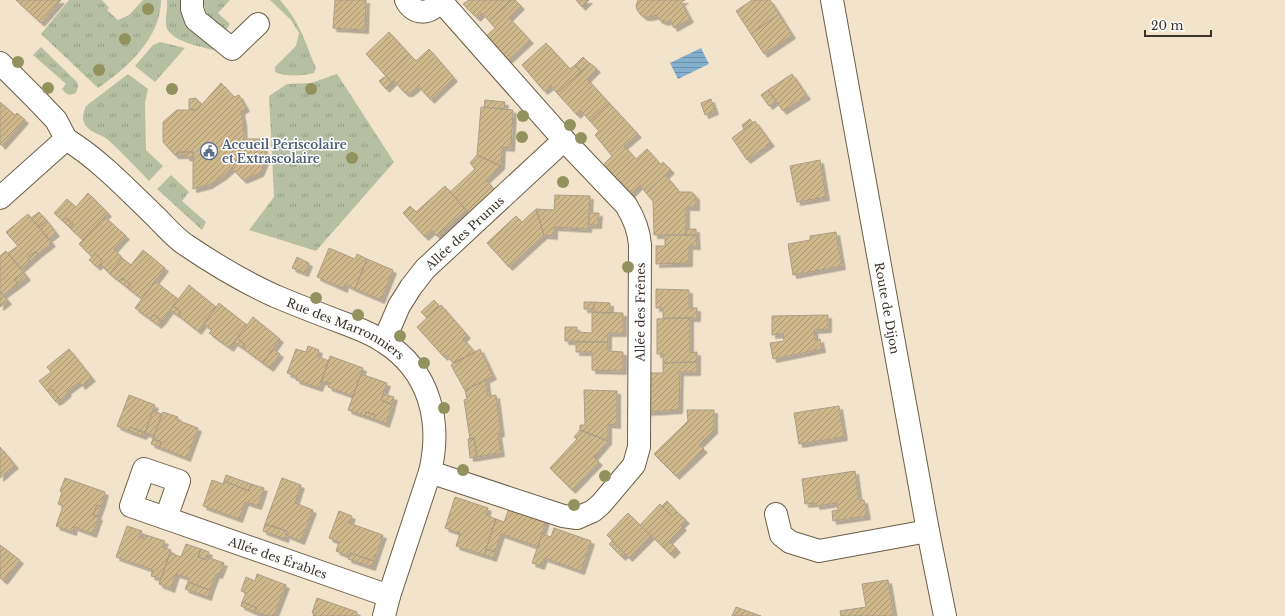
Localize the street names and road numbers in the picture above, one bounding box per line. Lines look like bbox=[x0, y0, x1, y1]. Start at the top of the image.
street label: Allée des Prunus bbox=[421, 192, 507, 273]
street label: Route de Dijon bbox=[872, 261, 903, 355]
street label: Allée des Frênes bbox=[632, 262, 647, 363]
street label: Rue des Marronniers bbox=[284, 294, 408, 362]
street label: Allée des Érables bbox=[226, 533, 329, 581]

